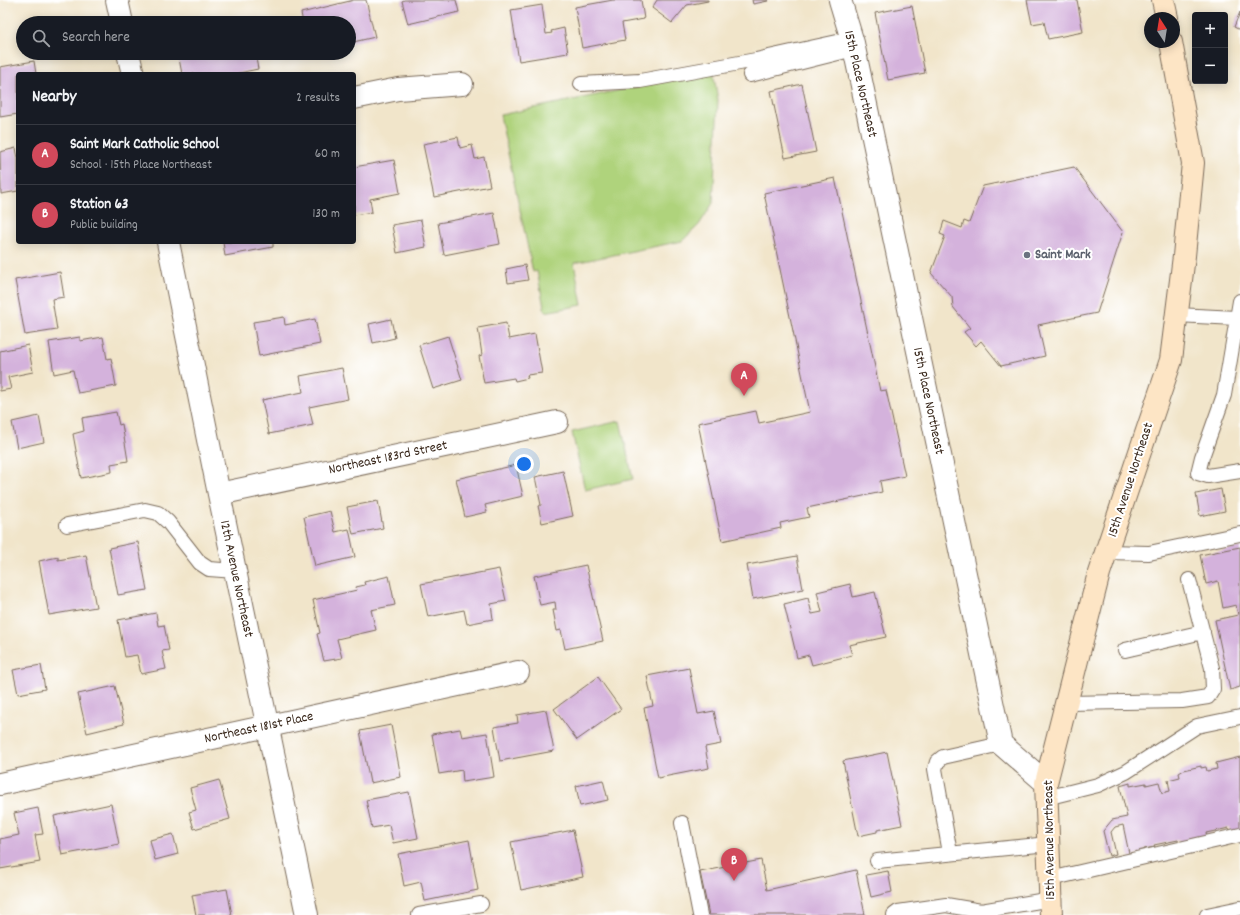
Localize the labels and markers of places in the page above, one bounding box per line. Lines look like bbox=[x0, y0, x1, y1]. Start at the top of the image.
place label: Saint Mark bbox=[1035, 245, 1091, 265]
marker: Saint Mark bbox=[1022, 250, 1032, 260]
pin: A bbox=[731, 363, 757, 396]
pin: B bbox=[721, 848, 747, 881]

